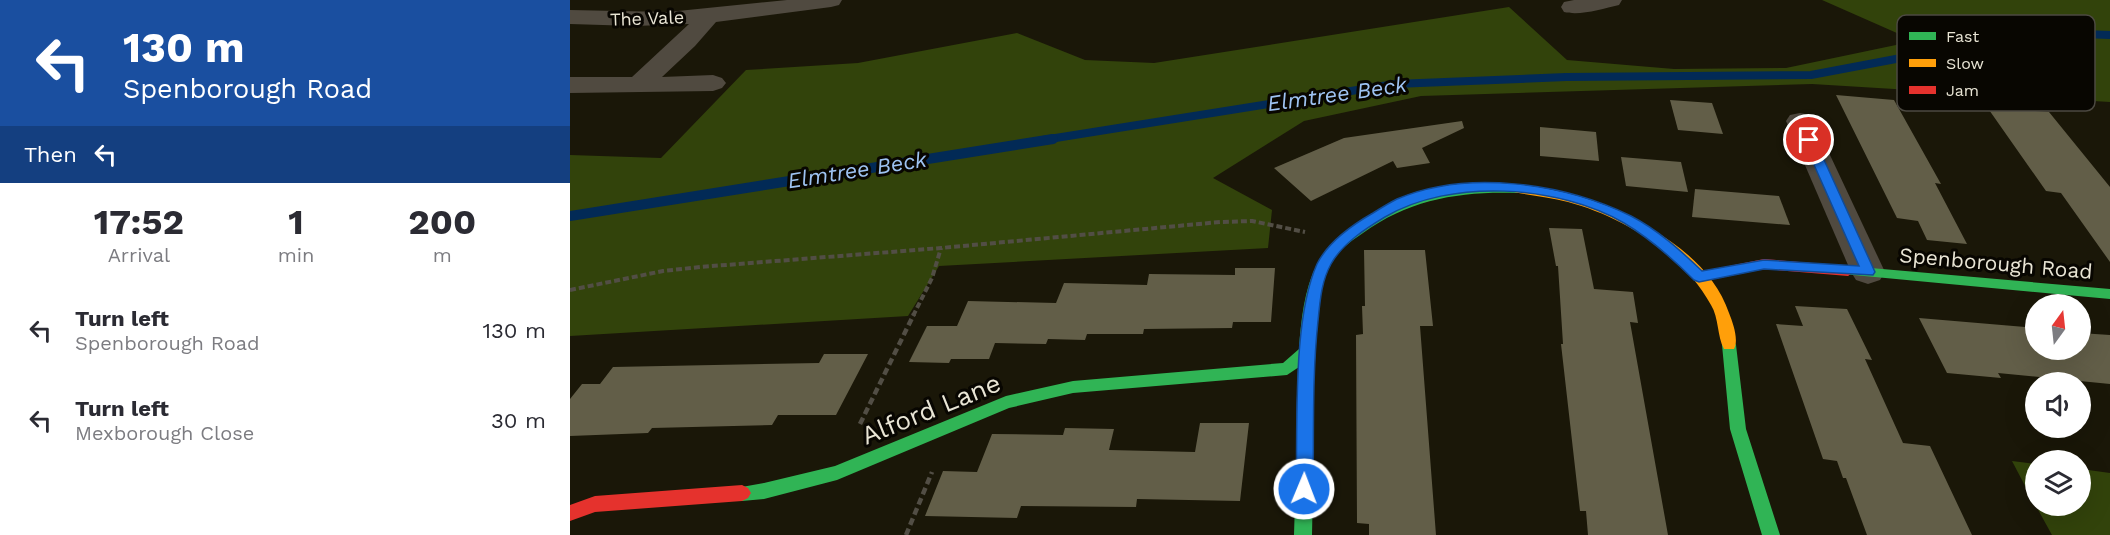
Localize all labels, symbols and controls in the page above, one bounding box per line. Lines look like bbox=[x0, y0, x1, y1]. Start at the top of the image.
street label: The Vale bbox=[610, 6, 684, 30]
legend bbox=[1897, 15, 2095, 111]
text: 130 m bbox=[123, 23, 245, 72]
icon: left bbox=[24, 24, 102, 102]
text: Fast bbox=[1946, 27, 1979, 46]
text: Slow bbox=[1946, 54, 1984, 73]
water label: Elmtree Beck bbox=[1266, 72, 1409, 116]
text: Spenborough Road bbox=[123, 73, 372, 105]
text: Jam bbox=[1946, 81, 1979, 100]
pin bbox=[1783, 114, 1834, 165]
icon: arrive bbox=[1792, 123, 1825, 156]
icon: left bbox=[89, 138, 122, 171]
text: Then bbox=[24, 142, 77, 167]
water label: Elmtree Beck bbox=[786, 146, 929, 193]
text: 17:52 bbox=[94, 201, 184, 243]
text: 1 bbox=[288, 201, 304, 243]
text: 200 bbox=[408, 201, 476, 243]
street label: Spenborough Road bbox=[1898, 242, 2094, 284]
text: Arrival bbox=[108, 243, 170, 267]
text: min bbox=[278, 243, 315, 267]
text: m bbox=[433, 243, 452, 267]
north arrow bbox=[2025, 294, 2091, 360]
map controls bbox=[2025, 294, 2091, 516]
text: Turn left bbox=[75, 306, 169, 331]
icon: left bbox=[24, 314, 57, 347]
text: 130 m bbox=[482, 318, 546, 343]
text: Spenborough Road bbox=[75, 331, 260, 355]
street label: Alford Lane bbox=[857, 368, 1005, 450]
button: sound bbox=[2025, 372, 2091, 438]
text: Turn left bbox=[75, 396, 169, 421]
icon: left bbox=[24, 404, 57, 437]
text: 30 m bbox=[491, 408, 546, 433]
text: Mexborough Close bbox=[75, 421, 254, 445]
button: layers bbox=[2025, 450, 2091, 516]
position arrow bbox=[1272, 457, 1336, 521]

